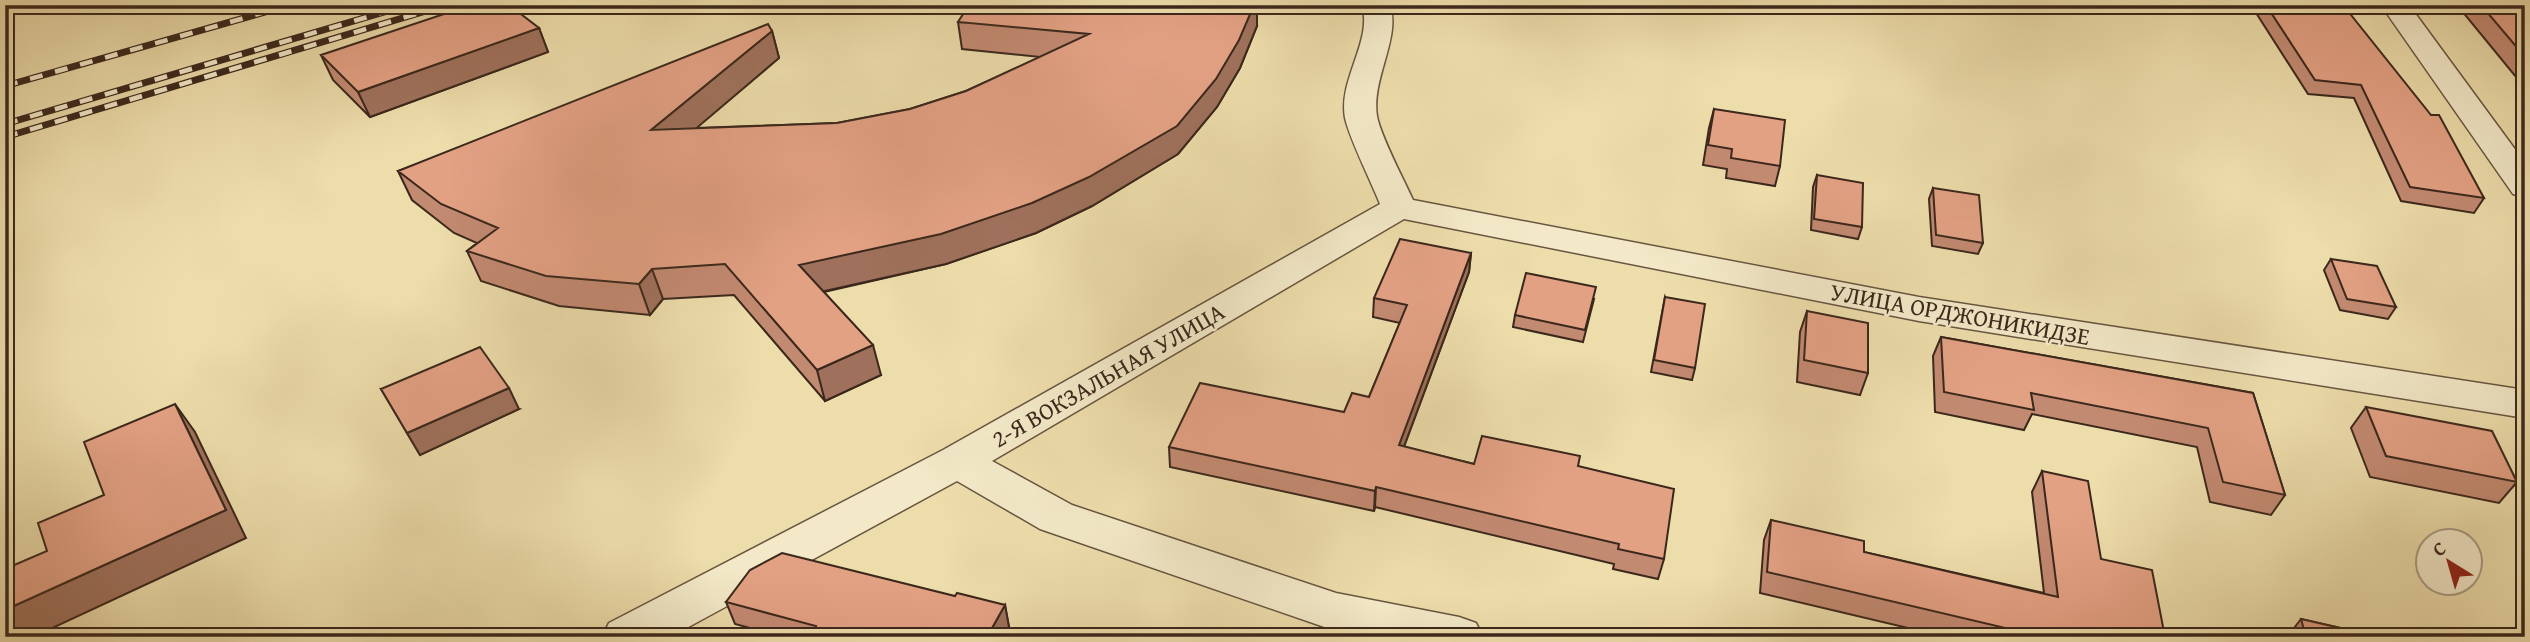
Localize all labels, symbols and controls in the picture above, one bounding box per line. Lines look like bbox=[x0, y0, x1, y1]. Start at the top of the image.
street label: УЛИЦА ОРДЖОНИКИДЗЕ bbox=[1827, 274, 2093, 354]
street label: 2-Я ВОКЗАЛЬНАЯ УЛИЦА bbox=[985, 294, 1231, 456]
north arrow bbox=[2414, 526, 2484, 596]
text: С bbox=[2426, 534, 2452, 563]

